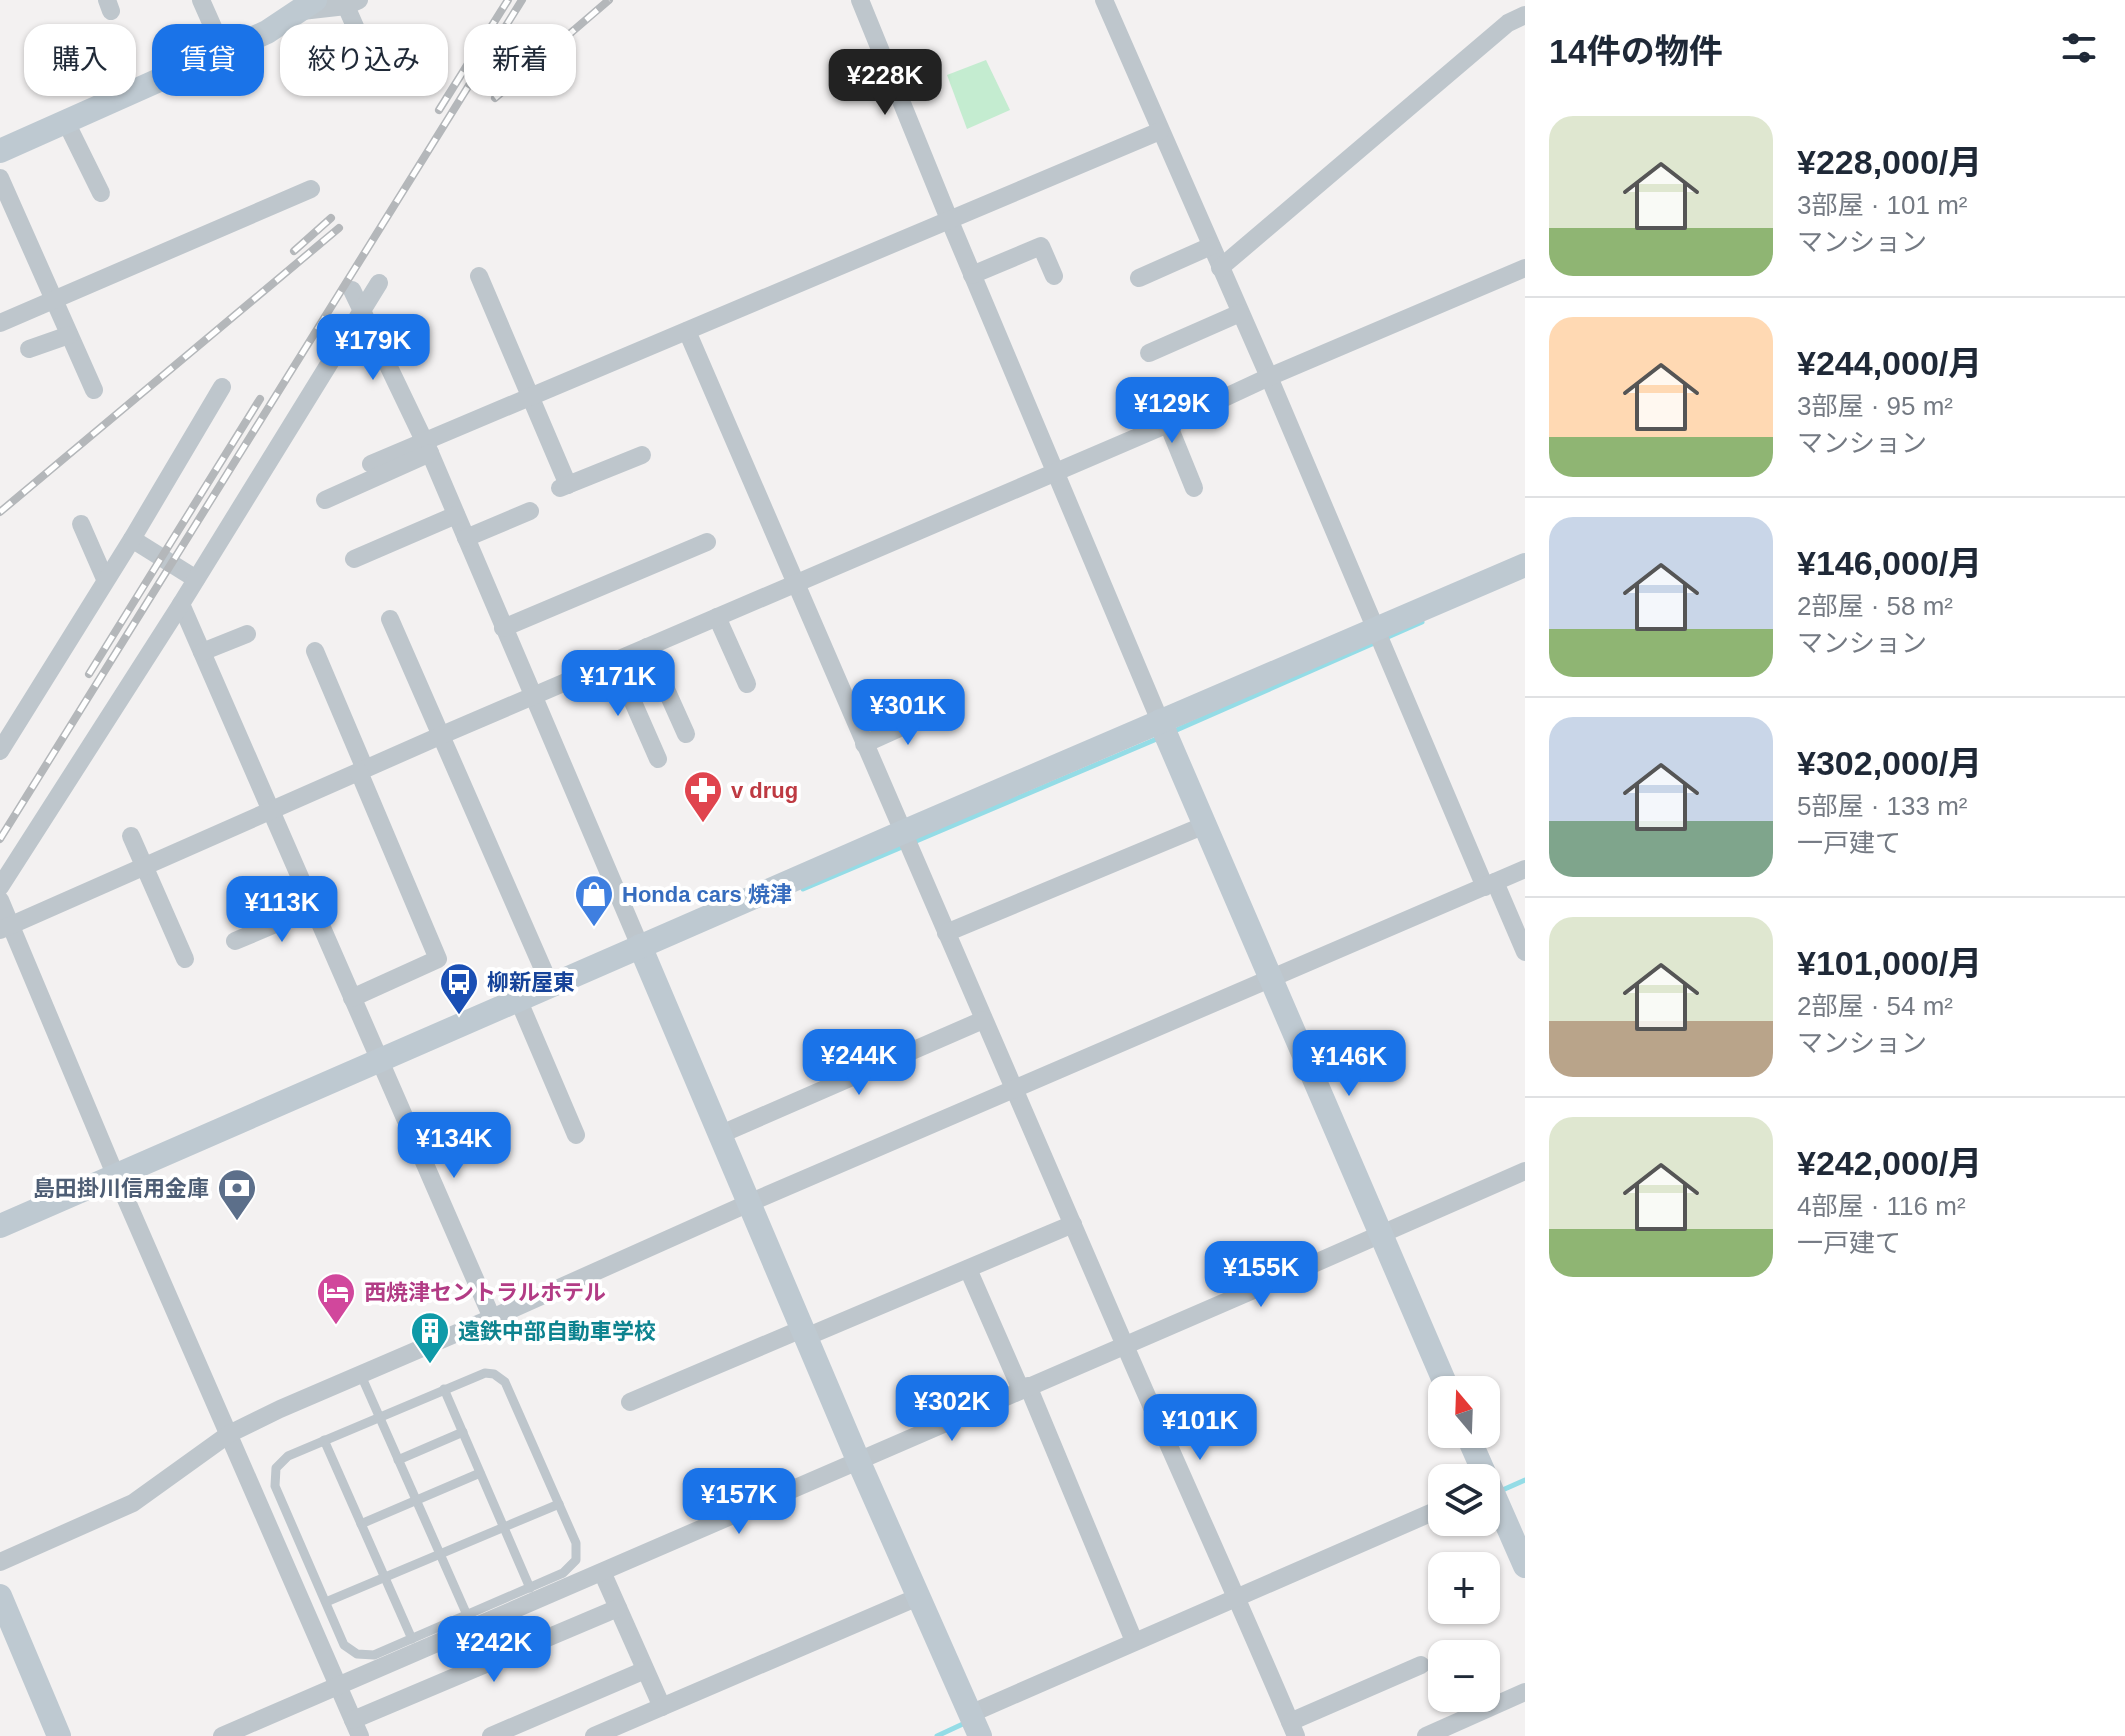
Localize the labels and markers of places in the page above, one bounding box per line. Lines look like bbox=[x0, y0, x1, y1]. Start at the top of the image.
pin: ¥228K bbox=[829, 49, 941, 117]
pin: ¥179K bbox=[317, 314, 429, 382]
pin: ¥129K bbox=[1116, 377, 1228, 445]
pin: ¥171K bbox=[562, 650, 674, 718]
pin: ¥301K bbox=[852, 679, 964, 747]
pharmacy icon: v drug bbox=[682, 769, 724, 824]
place label: v drug bbox=[731, 778, 798, 803]
shop icon: Honda cars 焼津 bbox=[573, 873, 615, 928]
pin: ¥113K bbox=[226, 876, 338, 944]
place label: Honda cars 焼津 bbox=[622, 882, 792, 907]
bus stop icon: 柳新屋東 bbox=[438, 961, 480, 1016]
place label: 柳新屋東 bbox=[487, 970, 575, 995]
pin: ¥244K bbox=[803, 1029, 915, 1097]
pin: ¥146K bbox=[1293, 1030, 1405, 1098]
pin: ¥134K bbox=[398, 1112, 510, 1180]
bank icon: 島田掛川信用金庫 bbox=[216, 1167, 258, 1222]
place label: 島田掛川信用金庫 bbox=[33, 1176, 209, 1201]
pin: ¥155K bbox=[1205, 1241, 1317, 1309]
hotel icon: 西焼津セントラルホテル bbox=[315, 1271, 357, 1326]
place label: 西焼津セントラルホテル bbox=[364, 1280, 606, 1305]
building icon: 遠鉄中部自動車学校 bbox=[409, 1310, 451, 1365]
place label: 遠鉄中部自動車学校 bbox=[458, 1319, 656, 1344]
pin: ¥302K bbox=[896, 1375, 1008, 1443]
pin: ¥101K bbox=[1144, 1394, 1256, 1462]
pin: ¥157K bbox=[683, 1468, 795, 1536]
pin: ¥242K bbox=[438, 1616, 550, 1684]

